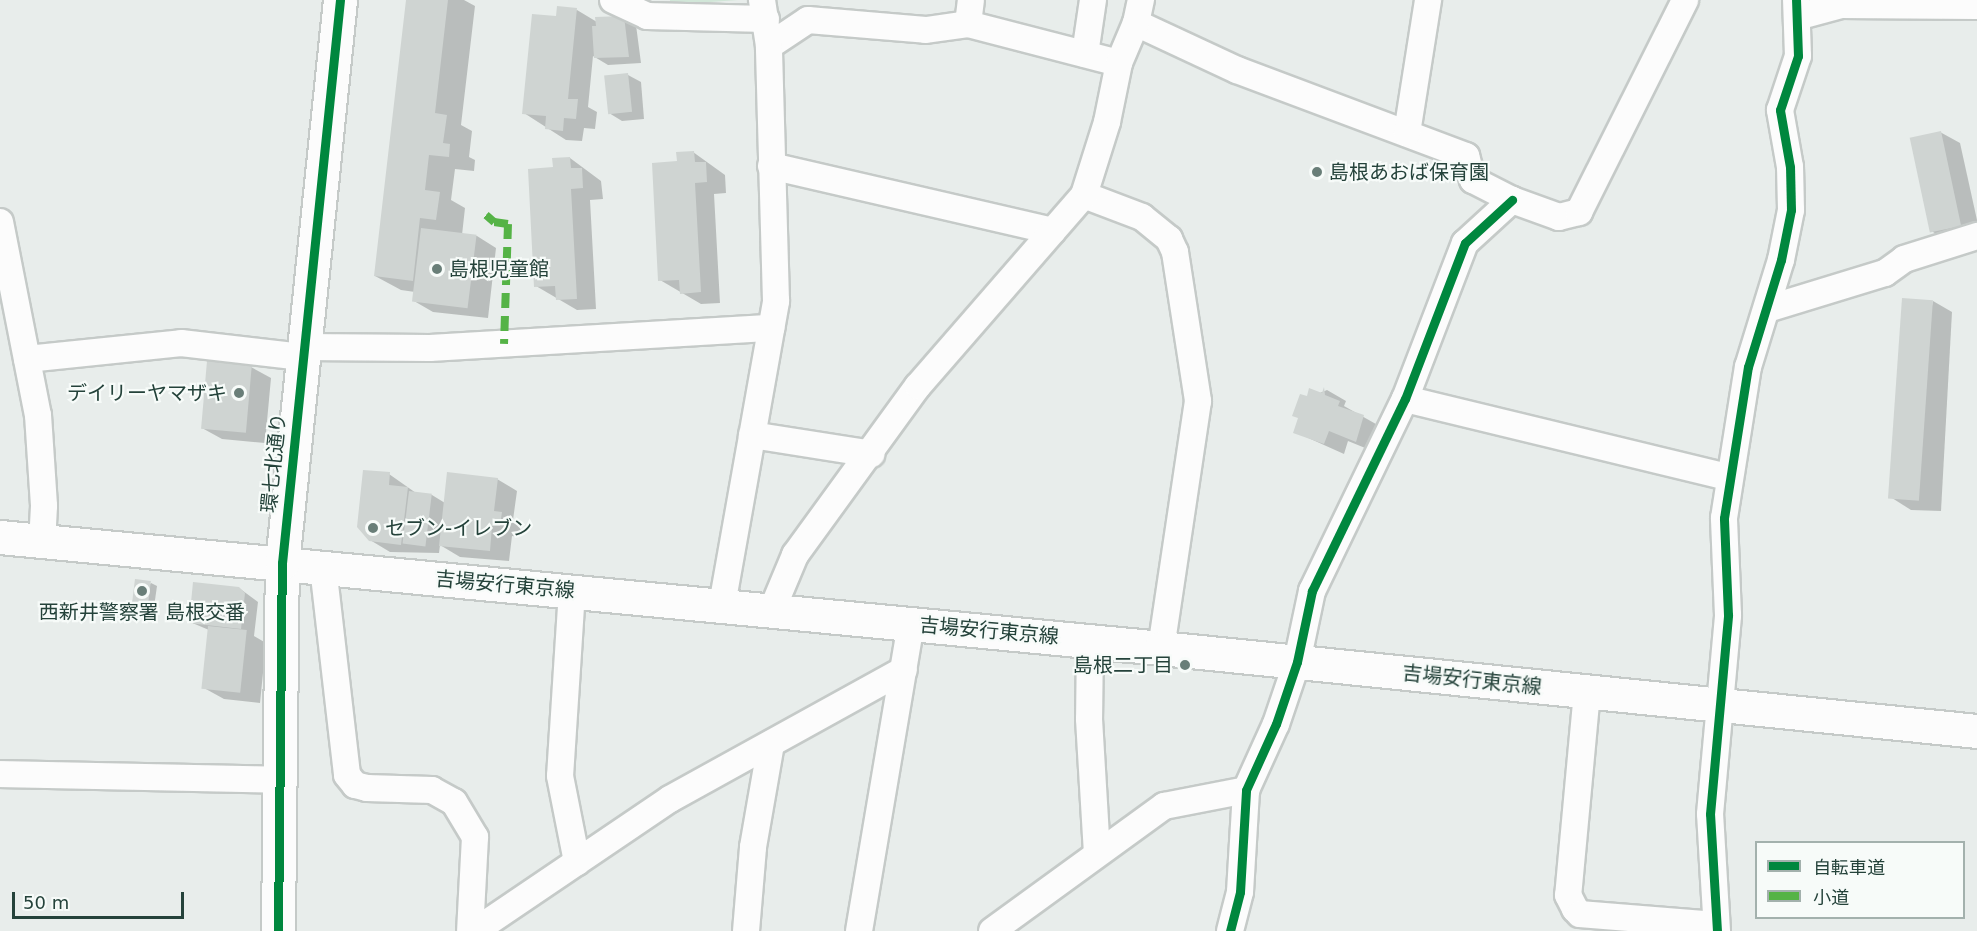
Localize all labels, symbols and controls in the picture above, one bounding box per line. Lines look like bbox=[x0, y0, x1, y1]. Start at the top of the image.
place label: 島根あおば保育園 bbox=[1329, 160, 1489, 184]
marker: 島根あおば保育園 bbox=[1310, 165, 1324, 179]
place label: 島根児童館 bbox=[449, 257, 549, 281]
marker: 島根児童館 bbox=[430, 262, 444, 276]
place label: デイリーヤマザキ bbox=[67, 381, 227, 405]
marker: デイリーヤマザキ bbox=[232, 386, 246, 400]
street label: 環七北通り bbox=[257, 412, 291, 514]
place label: セブン-イレブン bbox=[385, 516, 532, 540]
marker: セブン-イレブン bbox=[366, 521, 380, 535]
street label: 吉場安行東京線 bbox=[434, 567, 576, 603]
marker: 西新井警察署 島根交番 bbox=[135, 584, 149, 598]
place label: 西新井警察署 島根交番 bbox=[39, 600, 245, 624]
street label: 吉場安行東京線 bbox=[918, 613, 1060, 649]
place label: 島根二丁目 bbox=[1073, 653, 1173, 677]
marker: 島根二丁目 bbox=[1178, 658, 1192, 672]
street label: 吉場安行東京線 bbox=[1401, 661, 1543, 699]
legend bbox=[1755, 841, 1965, 919]
text: 自転車道 bbox=[1813, 857, 1885, 878]
scale bar bbox=[15, 880, 188, 918]
text: 小道 bbox=[1813, 887, 1849, 908]
text: 50 m bbox=[23, 892, 69, 913]

